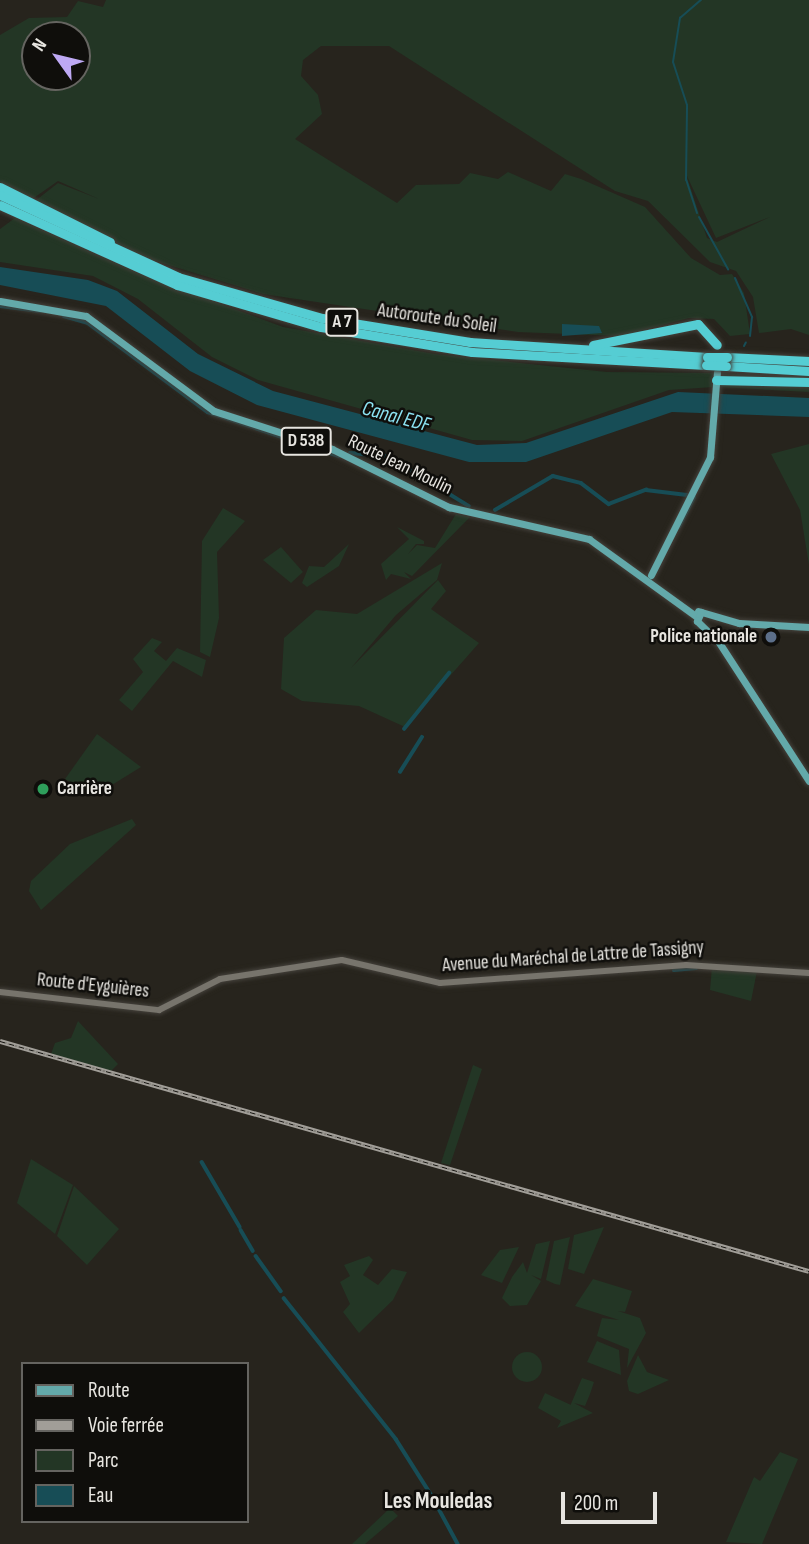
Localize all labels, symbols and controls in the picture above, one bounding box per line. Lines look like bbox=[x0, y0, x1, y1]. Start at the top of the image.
north arrow bbox=[21, 21, 91, 91]
text: N bbox=[27, 34, 52, 56]
street label: Autoroute du Soleil bbox=[376, 299, 498, 339]
road number: A 7 bbox=[324, 308, 360, 336]
water label: Canal EDF bbox=[359, 396, 433, 438]
road number: D 538 bbox=[280, 426, 332, 456]
street label: Route Jean Moulin bbox=[344, 430, 456, 500]
place label: Police nationale bbox=[650, 626, 757, 648]
marker: Police nationale bbox=[763, 629, 779, 645]
place label: Carrière bbox=[57, 778, 112, 800]
marker: Carrière bbox=[35, 781, 51, 797]
street label: Avenue du Maréchal de Lattre de Tassigny bbox=[442, 936, 704, 978]
street label: Route d'Eyguières bbox=[36, 969, 150, 1003]
legend bbox=[21, 1362, 248, 1523]
text: Route bbox=[88, 1378, 130, 1403]
text: Voie ferrée bbox=[88, 1413, 164, 1438]
text: Parc bbox=[88, 1448, 119, 1473]
scale bar bbox=[564, 1478, 660, 1522]
text: Eau bbox=[88, 1483, 113, 1508]
district label: Les Mouledas bbox=[384, 1487, 492, 1515]
text: 200 m bbox=[574, 1491, 618, 1516]

